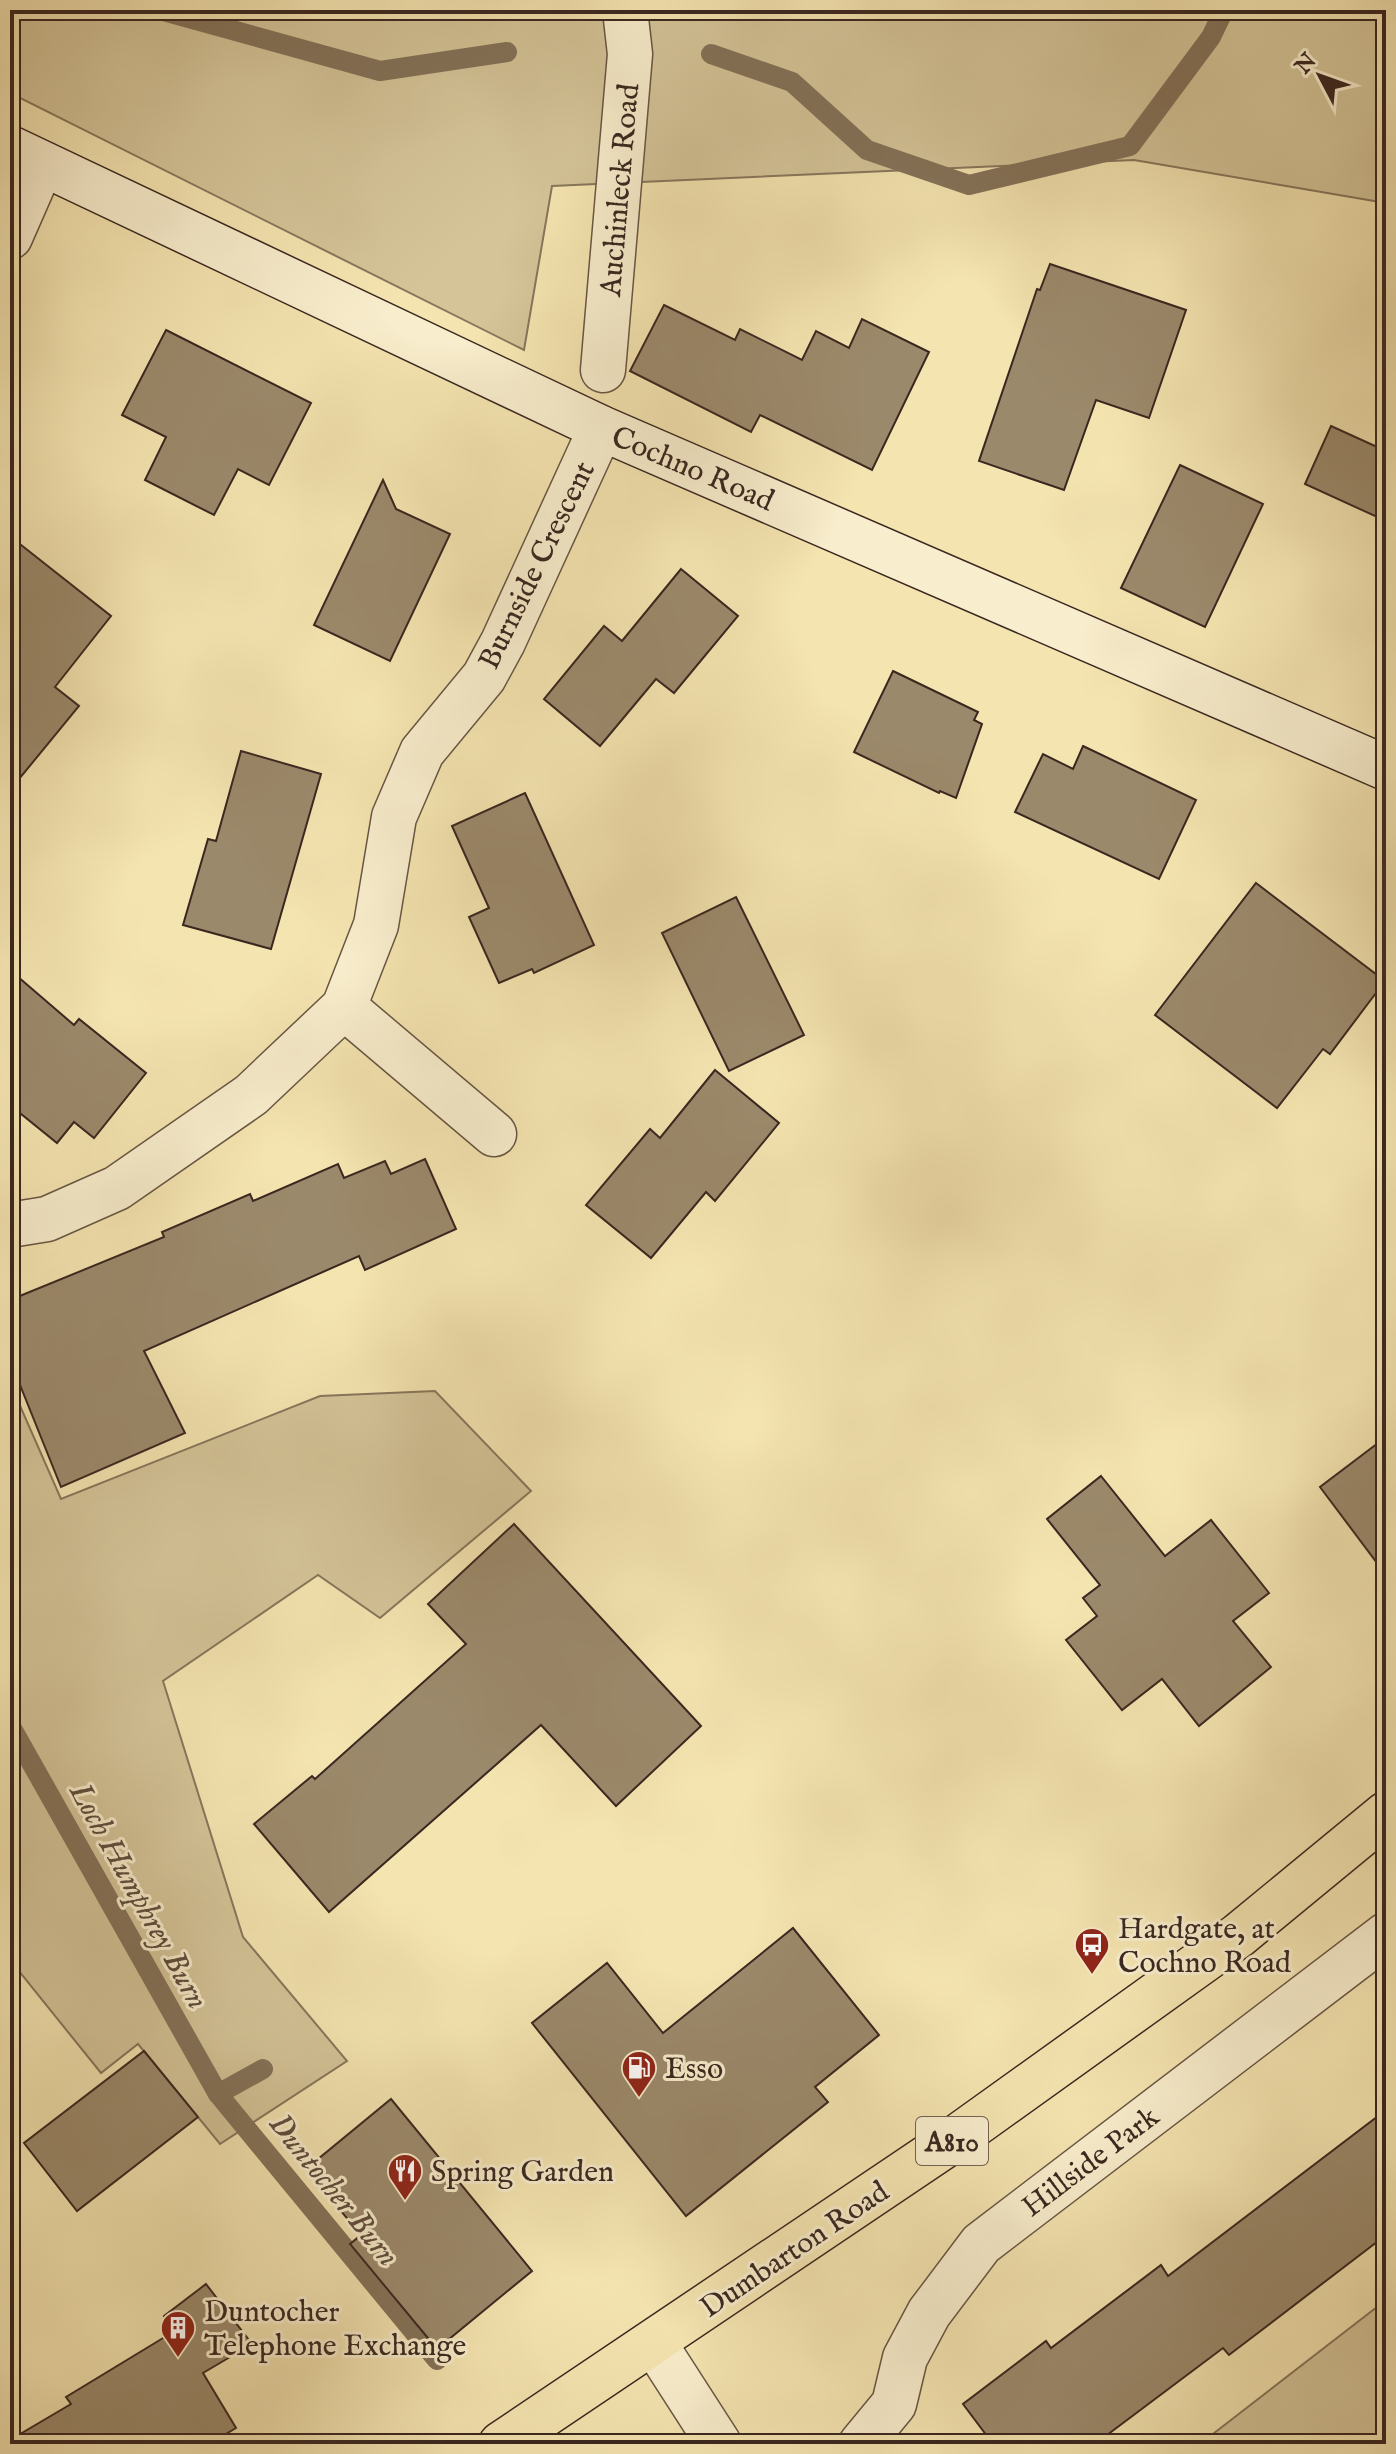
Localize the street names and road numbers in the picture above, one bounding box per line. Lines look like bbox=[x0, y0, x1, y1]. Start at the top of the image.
street label: Auchinleck Road bbox=[593, 81, 649, 299]
street label: Cochno Road bbox=[605, 419, 780, 522]
street label: Burnside Crescent bbox=[471, 456, 605, 676]
street label: Hillside Park bbox=[1015, 2098, 1168, 2227]
road number: A810 bbox=[916, 2117, 988, 2165]
street label: Dumbarton Road bbox=[694, 2173, 897, 2328]

